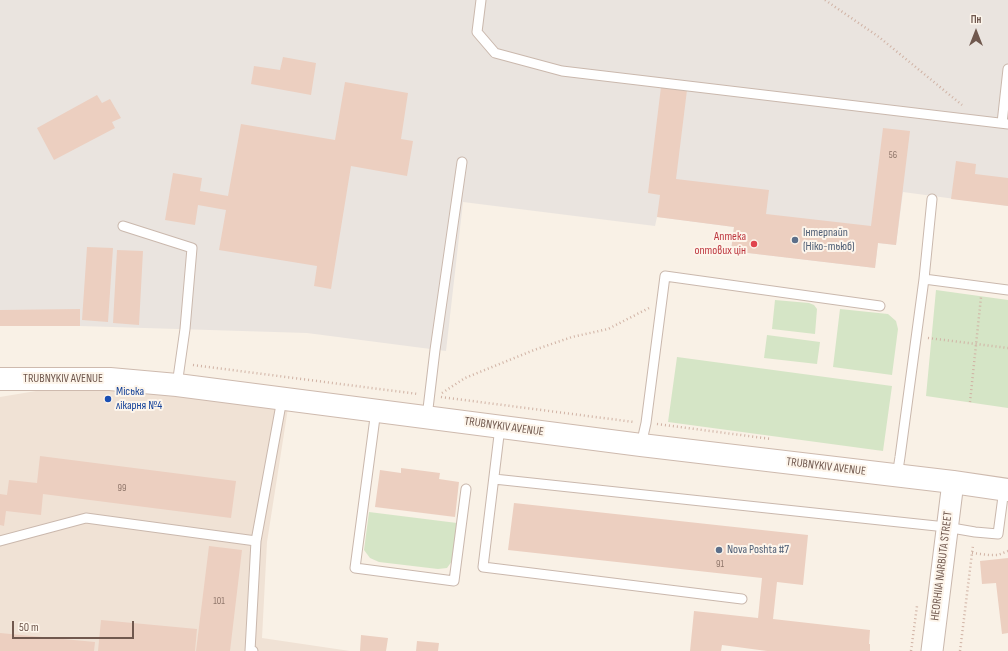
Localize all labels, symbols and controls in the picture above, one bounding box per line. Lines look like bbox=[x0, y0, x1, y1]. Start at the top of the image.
north arrow bbox=[956, 12, 996, 52]
text: Пн bbox=[971, 13, 981, 26]
house number: 56 bbox=[889, 149, 897, 161]
place label: Інтерпайп (Ніко-тьюб) bbox=[803, 226, 855, 254]
place label: Аптека оптових цін bbox=[695, 230, 746, 258]
marker: Інтерпайп (Ніко-тьюб) bbox=[790, 235, 800, 245]
marker: Аптека оптових цін bbox=[749, 239, 759, 249]
street label: TRUBNYKIV AVENUE bbox=[23, 372, 103, 386]
place label: Міська лікарня №4 bbox=[116, 385, 162, 413]
marker: Міська лікарня №4 bbox=[103, 394, 113, 404]
street label: TRUBNYKIV AVENUE bbox=[463, 414, 545, 440]
street label: TRUBNYKIV AVENUE bbox=[785, 455, 867, 479]
house number: 99 bbox=[118, 482, 126, 494]
street label: HEORHIIA NARBUTA STREET bbox=[928, 511, 956, 621]
place label: Nova Poshta #7 bbox=[727, 543, 789, 557]
marker: Nova Poshta #7 bbox=[714, 545, 724, 555]
house number: 91 bbox=[716, 558, 724, 570]
house number: 101 bbox=[213, 595, 225, 607]
scale bar bbox=[14, 613, 136, 639]
text: 50 m bbox=[19, 620, 39, 635]

